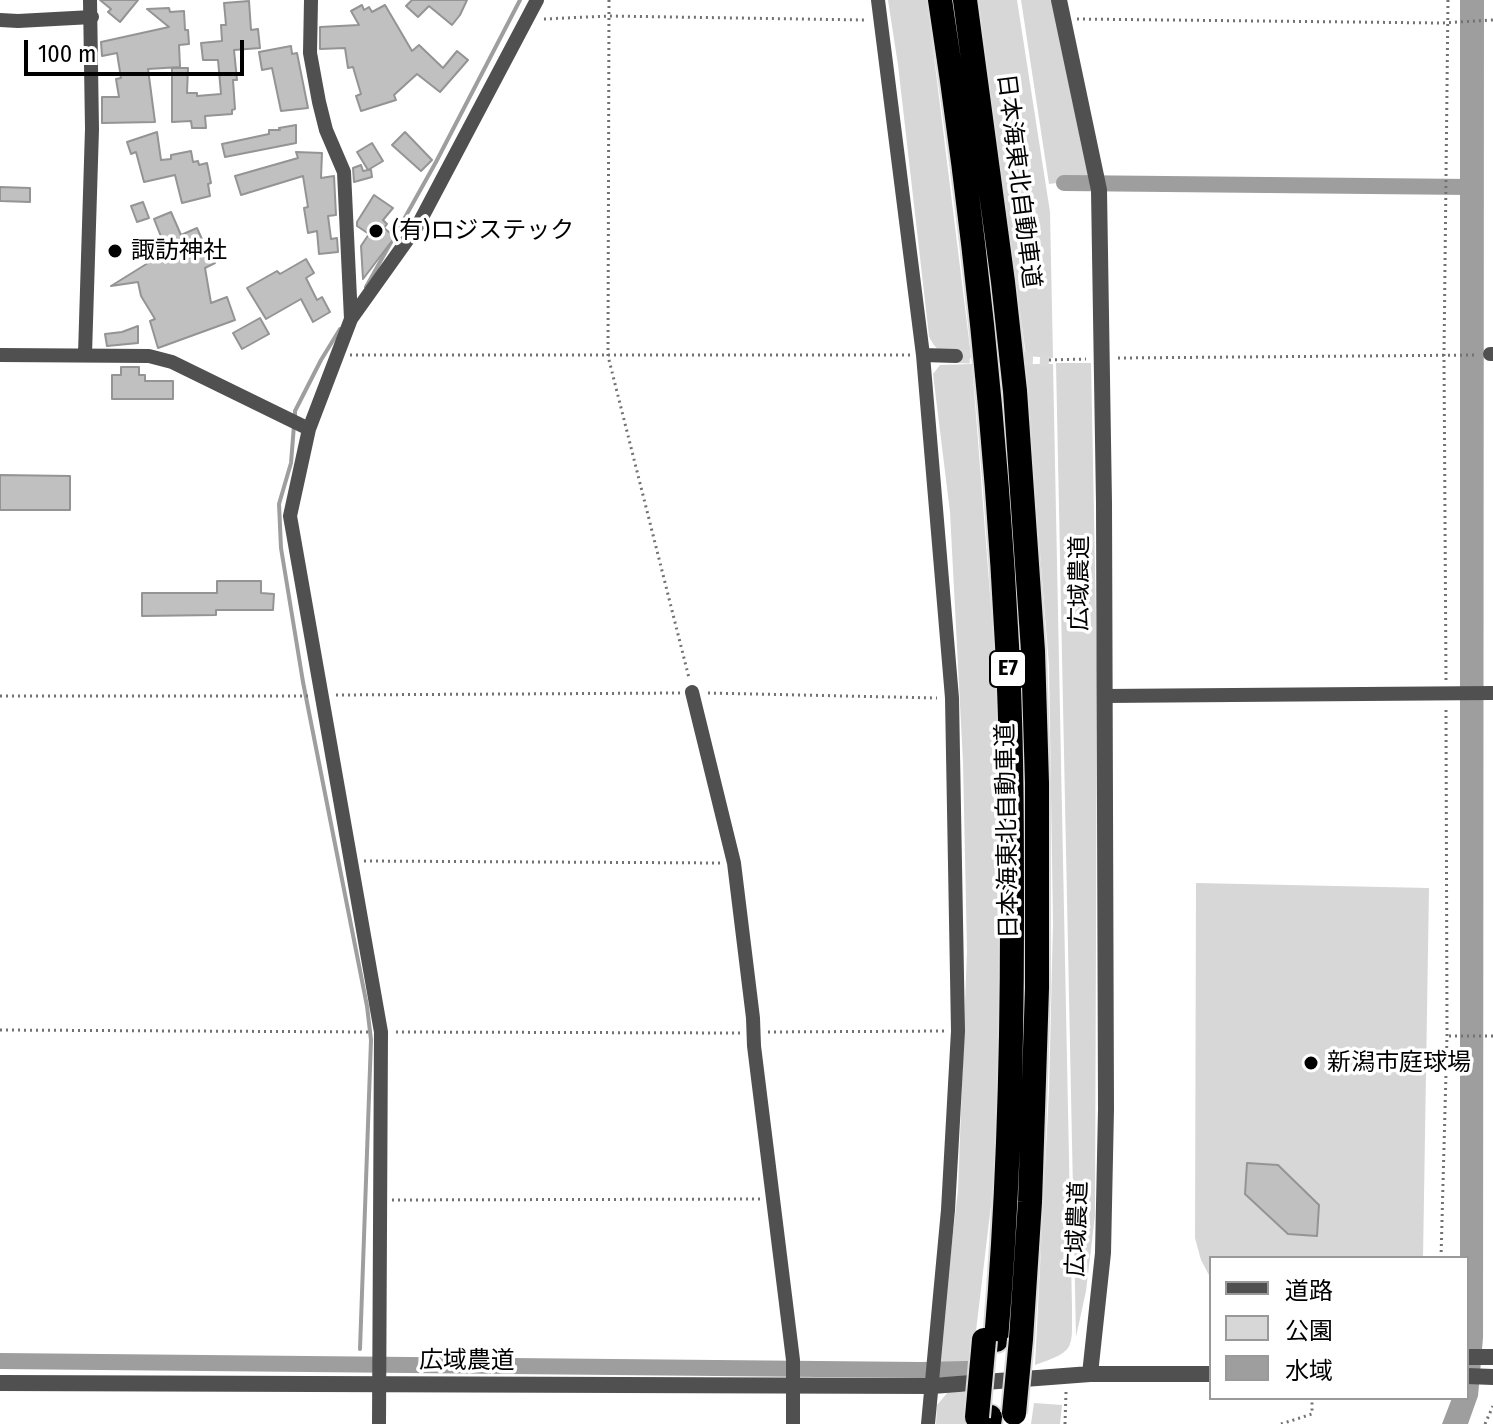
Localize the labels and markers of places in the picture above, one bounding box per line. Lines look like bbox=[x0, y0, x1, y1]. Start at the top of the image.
place label: (有)ロジステック bbox=[392, 217, 574, 245]
marker: (有)ロジステック bbox=[367, 222, 385, 240]
place label: 諏訪神社 bbox=[131, 237, 227, 265]
marker: 諏訪神社 bbox=[106, 242, 124, 260]
place label: 新潟市庭球場 bbox=[1327, 1049, 1471, 1077]
marker: 新潟市庭球場 bbox=[1302, 1054, 1320, 1072]

